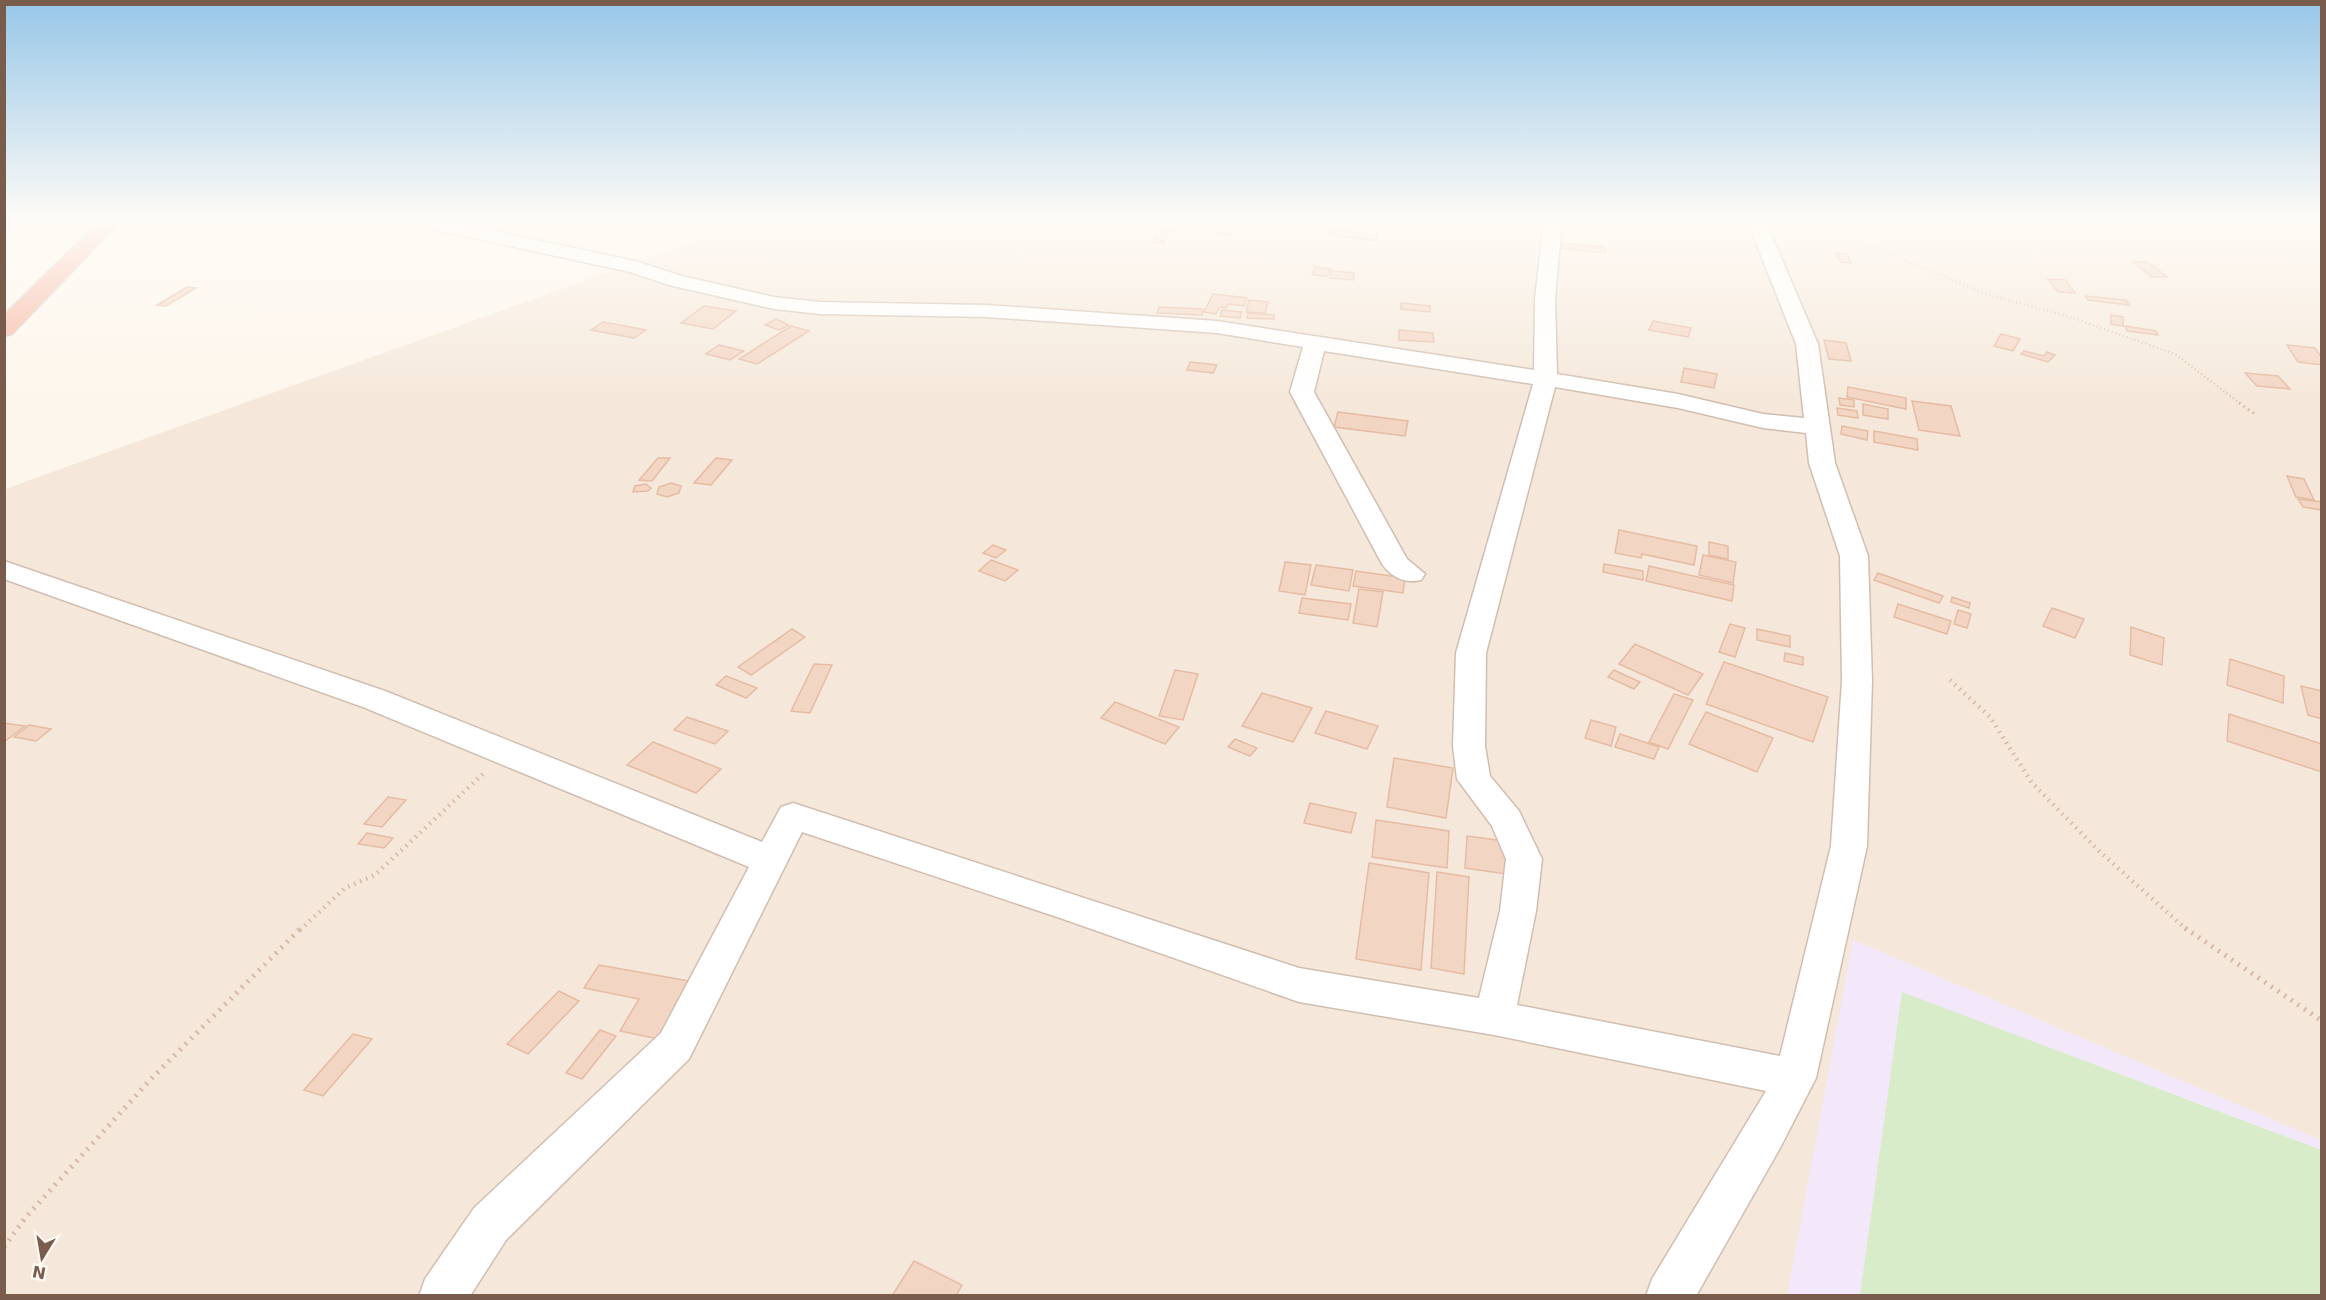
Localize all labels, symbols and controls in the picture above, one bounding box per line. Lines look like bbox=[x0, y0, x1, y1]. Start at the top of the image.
north arrow bbox=[12, 1228, 72, 1288]
text: N bbox=[31, 1262, 48, 1283]

